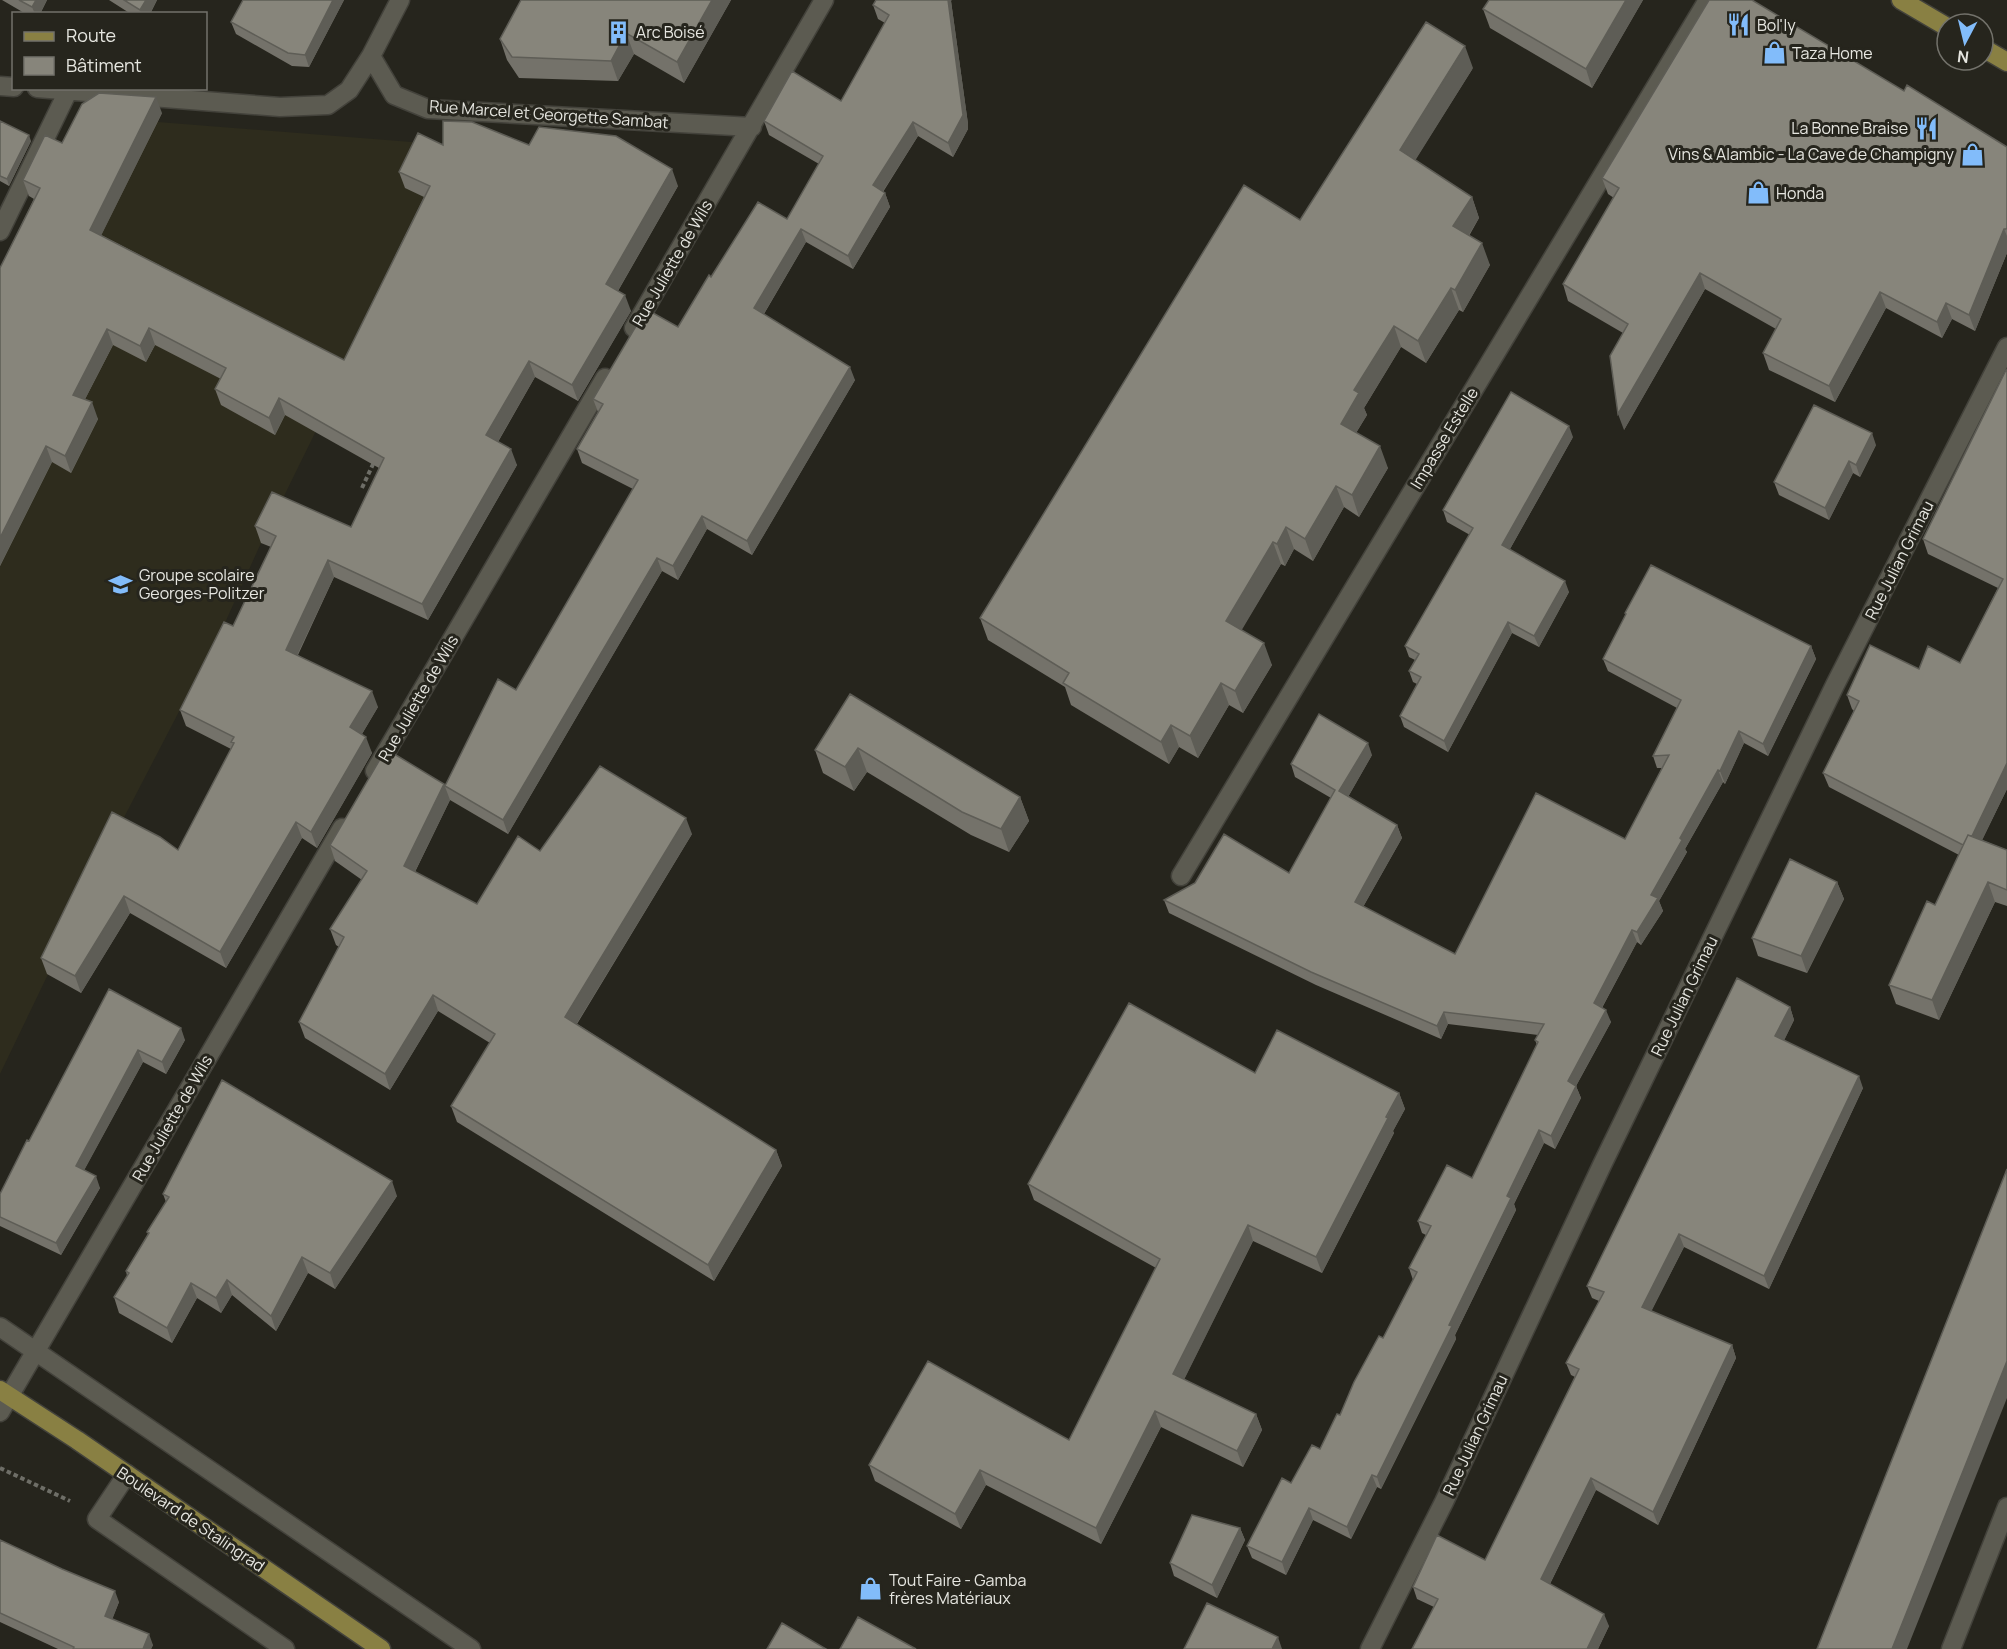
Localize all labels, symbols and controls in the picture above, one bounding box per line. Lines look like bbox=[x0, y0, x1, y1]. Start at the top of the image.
legend bbox=[12, 12, 207, 90]
restaurant icon: Bol'ly bbox=[1726, 12, 1752, 38]
north arrow bbox=[1935, 12, 1995, 72]
place label: Bol'ly bbox=[1757, 14, 1796, 36]
building icon: Arc Boisé bbox=[605, 19, 631, 45]
place label: Arc Boisé bbox=[636, 21, 705, 43]
text: Route bbox=[66, 23, 116, 47]
shop icon: Taza Home bbox=[1761, 40, 1787, 66]
place label: Taza Home bbox=[1792, 42, 1873, 64]
text: N bbox=[1956, 45, 1970, 69]
text: Bâtiment bbox=[66, 53, 142, 77]
street label: Rue Marcel et Georgette Sambat bbox=[429, 95, 669, 133]
restaurant icon: La Bonne Braise bbox=[1913, 115, 1939, 141]
place label: La Bonne Braise bbox=[1791, 117, 1908, 139]
shop icon: Vins & Alambic - La Cave de Champigny bbox=[1959, 141, 1985, 167]
place label: Vins & Alambic - La Cave de Champigny bbox=[1668, 143, 1955, 165]
shop icon: Honda bbox=[1745, 180, 1771, 206]
place label: Honda bbox=[1776, 182, 1824, 204]
street label: Rue Juliette de Wils bbox=[627, 196, 717, 330]
street label: Impasse Estelle bbox=[1405, 383, 1483, 493]
street label: Rue Julian Grimau bbox=[1859, 497, 1939, 623]
place label: Groupe scolaire Georges-Politzer bbox=[139, 564, 265, 604]
school or university icon: Groupe scolaire Georges-Politzer bbox=[108, 571, 134, 597]
street label: Rue Juliette de Wils bbox=[373, 631, 463, 765]
street label: Rue Julian Grimau bbox=[1645, 932, 1723, 1060]
street label: Rue Juliette de Wils bbox=[127, 1051, 217, 1185]
street label: Rue Julian Grimau bbox=[1437, 1371, 1513, 1499]
street label: Boulevard de Stalingrad bbox=[113, 1461, 269, 1577]
place label: Tout Faire - Gamba frères Matériaux bbox=[889, 1569, 1026, 1609]
shop icon: Tout Faire - Gamba frères Matériaux bbox=[858, 1576, 884, 1602]

